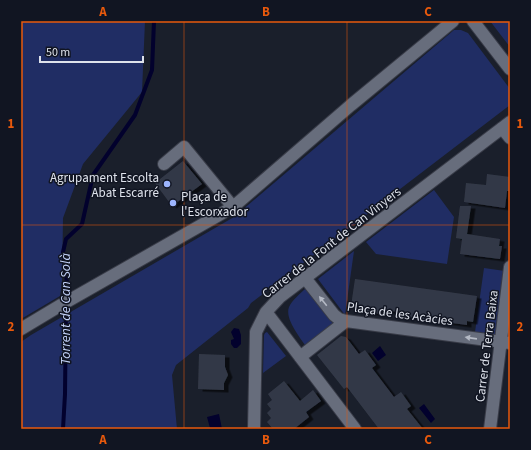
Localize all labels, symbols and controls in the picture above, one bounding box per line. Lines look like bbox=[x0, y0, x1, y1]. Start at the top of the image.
text: A bbox=[98, 3, 107, 21]
text: B bbox=[262, 3, 270, 21]
text: C bbox=[424, 3, 432, 21]
scale bar bbox=[40, 38, 143, 64]
text: 50 m bbox=[46, 44, 70, 61]
text: 1 bbox=[8, 115, 15, 133]
text: 1 bbox=[517, 115, 524, 133]
place label: Agrupament Escolta Abat Escarré bbox=[50, 169, 159, 202]
marker: Agrupament Escolta Abat Escarré bbox=[162, 179, 172, 189]
street label: Carrer de la Font de Can Vinyers bbox=[258, 182, 405, 303]
place label: Plaça de l'Escorxador bbox=[181, 188, 249, 221]
marker: Plaça de l'Escorxador bbox=[168, 198, 178, 208]
water label: Torrent de Can Solà bbox=[56, 253, 76, 365]
street label: Carrer de Terra Baixa bbox=[471, 289, 503, 403]
one-way arrow bbox=[319, 295, 327, 306]
street label: Plaça de les Acàcies bbox=[346, 298, 454, 330]
text: 2 bbox=[8, 318, 15, 336]
text: 2 bbox=[517, 318, 524, 336]
one-way arrow bbox=[465, 335, 477, 341]
text: A bbox=[98, 431, 107, 449]
text: B bbox=[262, 431, 270, 449]
text: C bbox=[424, 431, 432, 449]

